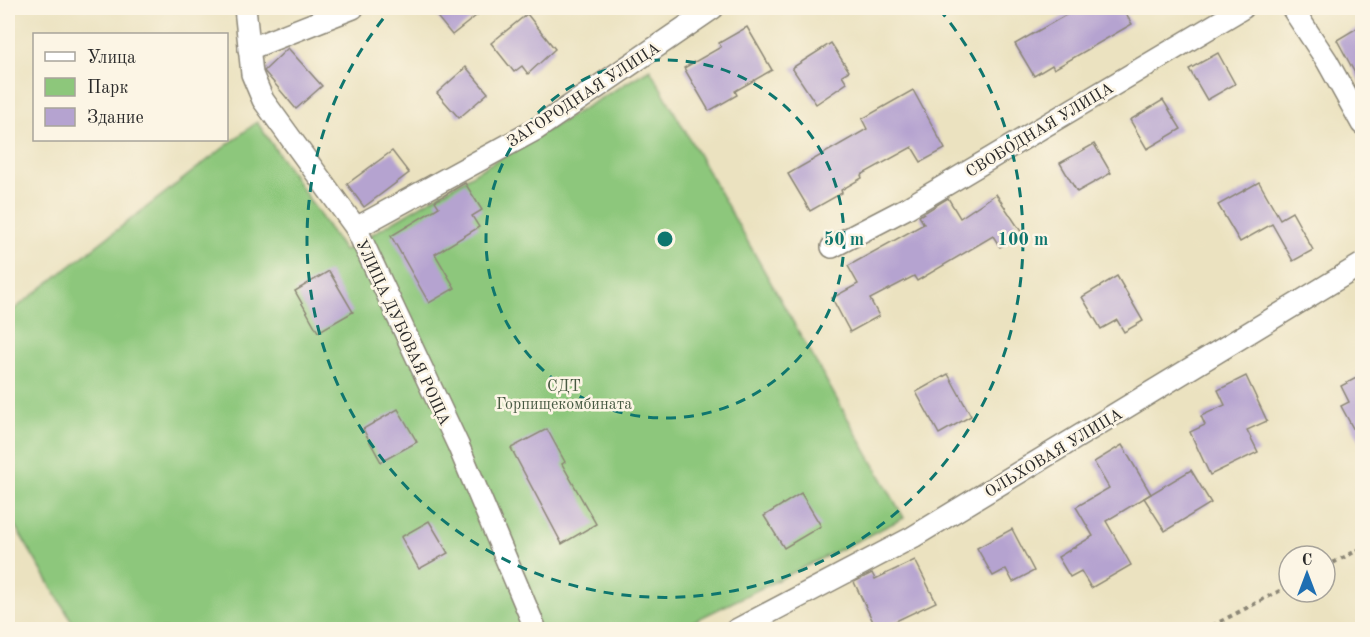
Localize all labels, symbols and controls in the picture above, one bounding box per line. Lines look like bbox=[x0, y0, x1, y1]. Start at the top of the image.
legend bbox=[33, 33, 228, 141]
street label: ЗАГОРОДНАЯ УЛИЦА bbox=[505, 40, 663, 151]
text: Улица bbox=[87, 49, 136, 67]
text: Парк bbox=[87, 79, 128, 97]
street label: СВОБОДНАЯ УЛИЦА bbox=[964, 80, 1116, 181]
text: Здание bbox=[87, 109, 144, 127]
centre of rings bbox=[655, 229, 675, 249]
text: 50 m bbox=[824, 231, 864, 249]
text: 100 m bbox=[998, 231, 1048, 249]
street label: УЛИЦА ДУБОВАЯ РОЩА bbox=[352, 237, 452, 428]
park label: СДТ Горпищекомбината bbox=[496, 379, 632, 413]
street label: ОЛЬХОВАЯ УЛИЦА bbox=[983, 406, 1126, 501]
north arrow bbox=[1277, 544, 1337, 604]
text: С bbox=[1302, 553, 1312, 569]

